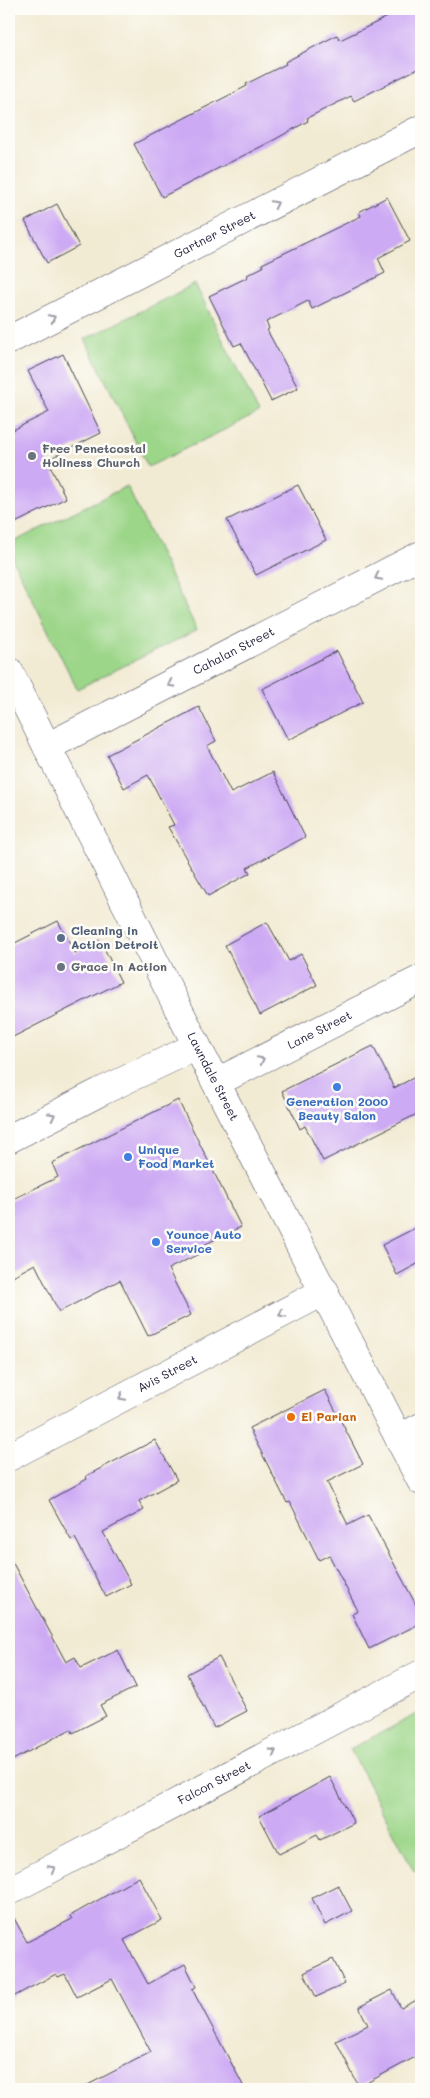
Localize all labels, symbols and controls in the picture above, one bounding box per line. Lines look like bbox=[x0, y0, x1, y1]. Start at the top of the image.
one-way arrow bbox=[269, 200, 278, 210]
street label: Gartner Street bbox=[170, 206, 258, 261]
one-way arrow bbox=[47, 314, 56, 324]
place label: Free Penetcostal Holiness Church bbox=[42, 440, 146, 470]
marker: Free Penetcostal Holiness Church bbox=[26, 450, 38, 462]
one-way arrow bbox=[374, 571, 383, 581]
street label: Cahalan Street bbox=[190, 623, 277, 678]
one-way arrow bbox=[167, 678, 176, 688]
place label: Cleaning in Action Detroit bbox=[71, 922, 158, 952]
marker: Cleaning in Action Detroit bbox=[55, 932, 67, 944]
place label: Grace in Action bbox=[71, 958, 167, 974]
marker: Grace in Action bbox=[55, 961, 67, 973]
street label: Lane Street bbox=[284, 1006, 354, 1052]
street label: Lawndale Street bbox=[184, 1029, 243, 1123]
one-way arrow bbox=[255, 1056, 264, 1066]
marker: Generation 2000 Beauty Salon bbox=[331, 1081, 343, 1093]
place label: Generation 2000 Beauty Salon bbox=[286, 1093, 388, 1123]
one-way arrow bbox=[47, 1112, 56, 1122]
place label: Unique Food Market bbox=[138, 1141, 214, 1171]
marker: Unique Food Market bbox=[122, 1151, 134, 1163]
place label: Younce Auto Service bbox=[166, 1226, 241, 1256]
marker: Younce Auto Service bbox=[150, 1236, 162, 1248]
one-way arrow bbox=[278, 1308, 287, 1318]
street label: Avis Street bbox=[134, 1351, 200, 1395]
one-way arrow bbox=[118, 1391, 127, 1401]
place label: El Parian bbox=[301, 1408, 356, 1424]
marker: El Parian bbox=[285, 1411, 297, 1423]
one-way arrow bbox=[268, 1748, 277, 1758]
street label: Falcon Street bbox=[175, 1756, 253, 1808]
one-way arrow bbox=[47, 1865, 56, 1875]

